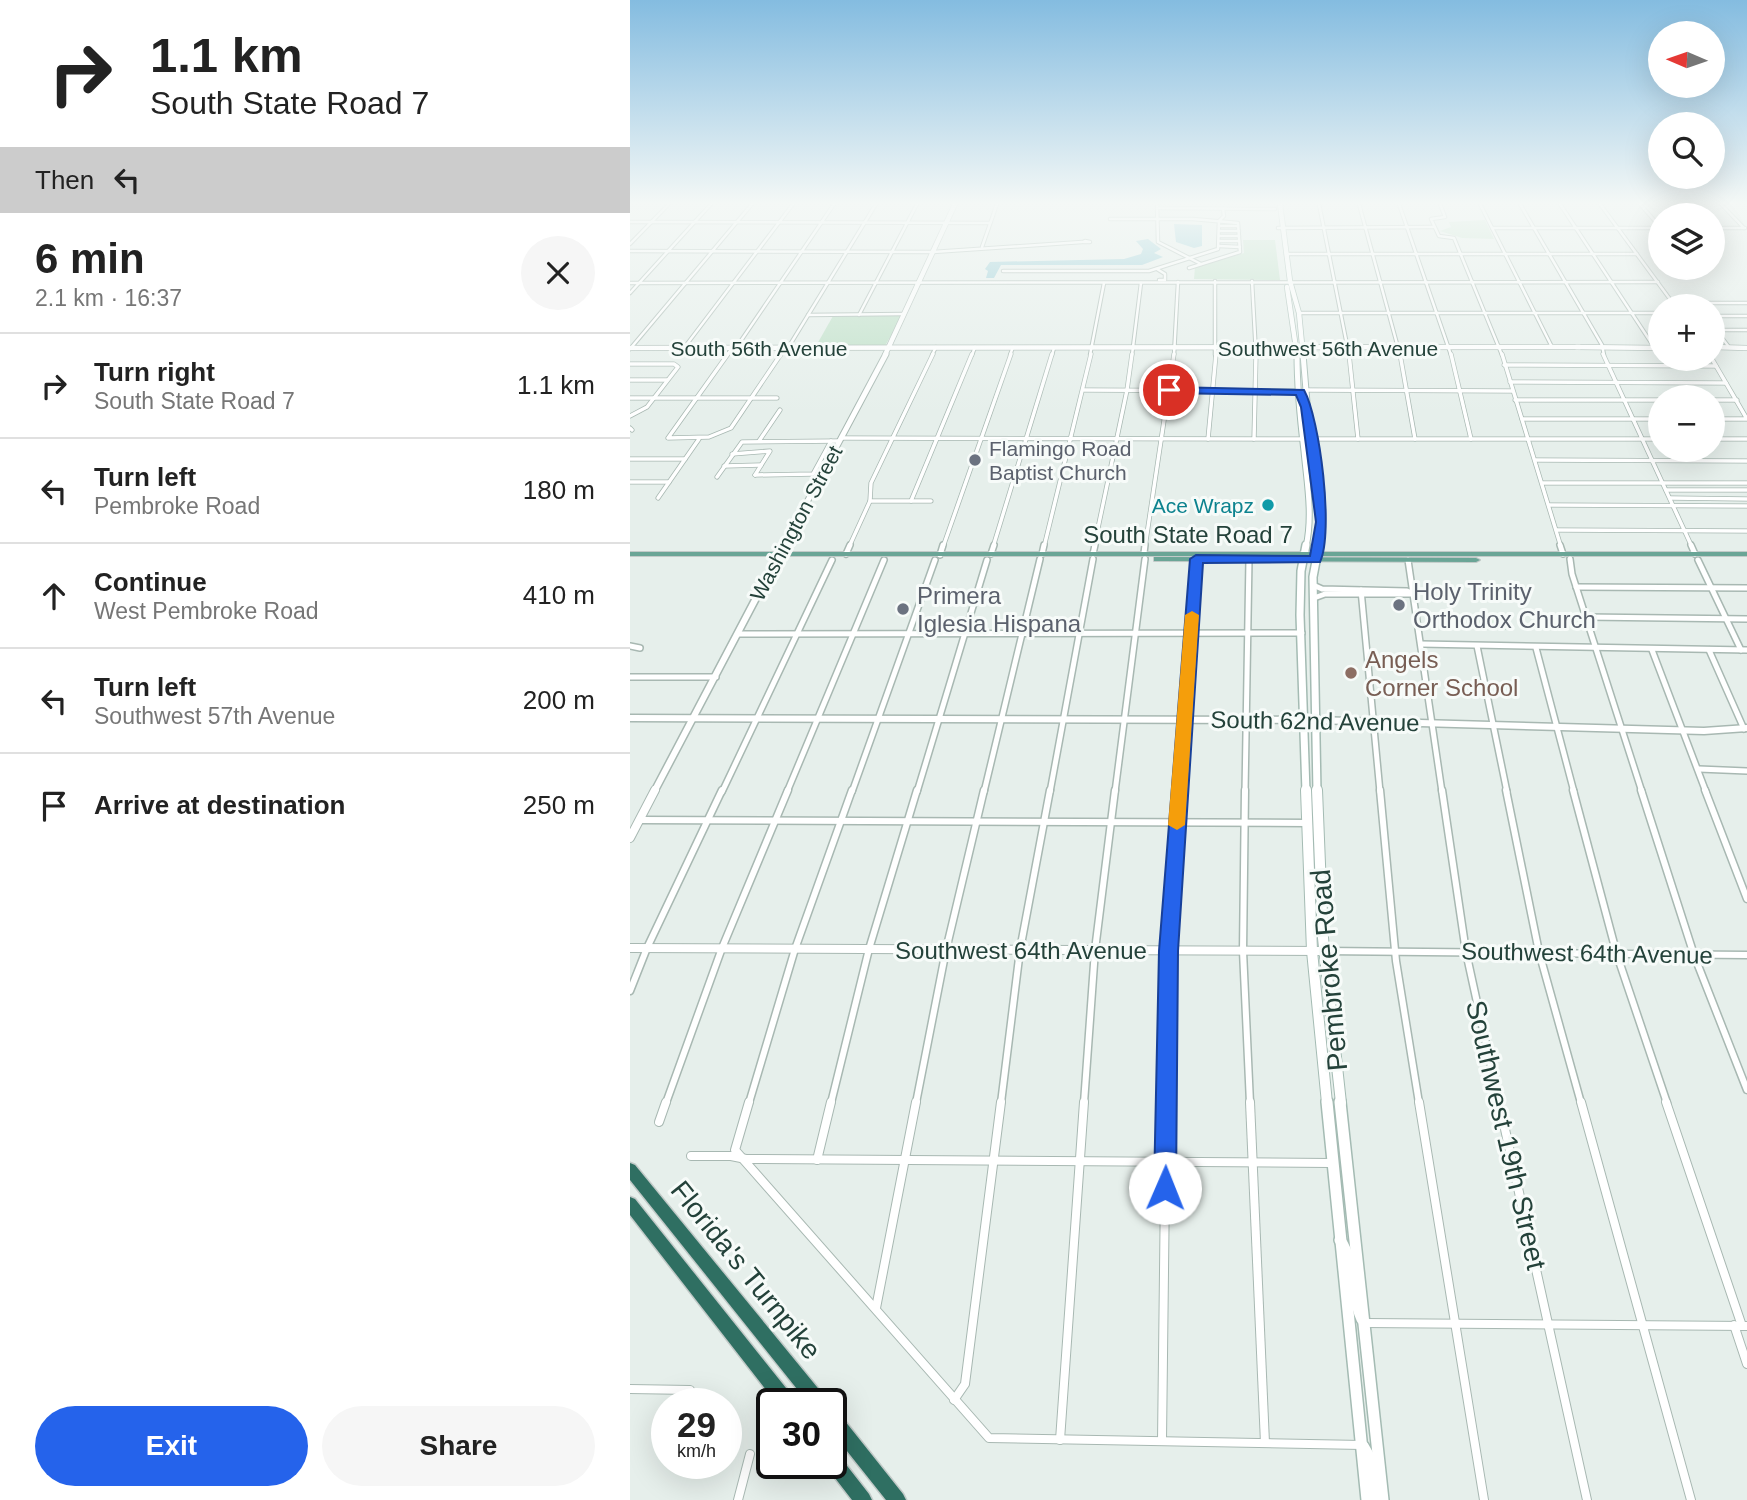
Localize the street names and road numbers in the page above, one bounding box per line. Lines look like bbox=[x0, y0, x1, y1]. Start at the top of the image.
street label: South 56th Avenue bbox=[670, 337, 848, 360]
street label: Southwest 56th Avenue bbox=[1218, 337, 1438, 360]
street label: Washington Street bbox=[745, 442, 847, 604]
street label: South State Road 7 bbox=[1083, 521, 1293, 548]
street label: South 62nd Avenue bbox=[1210, 706, 1420, 736]
street label: Pembroke Road bbox=[1305, 868, 1353, 1072]
street label: Southwest 64th Avenue bbox=[895, 937, 1147, 964]
street label: Southwest 64th Avenue bbox=[1461, 937, 1713, 969]
street label: Southwest 19th Street bbox=[1460, 997, 1552, 1273]
street label: Florida's Turnpike bbox=[665, 1175, 827, 1365]

